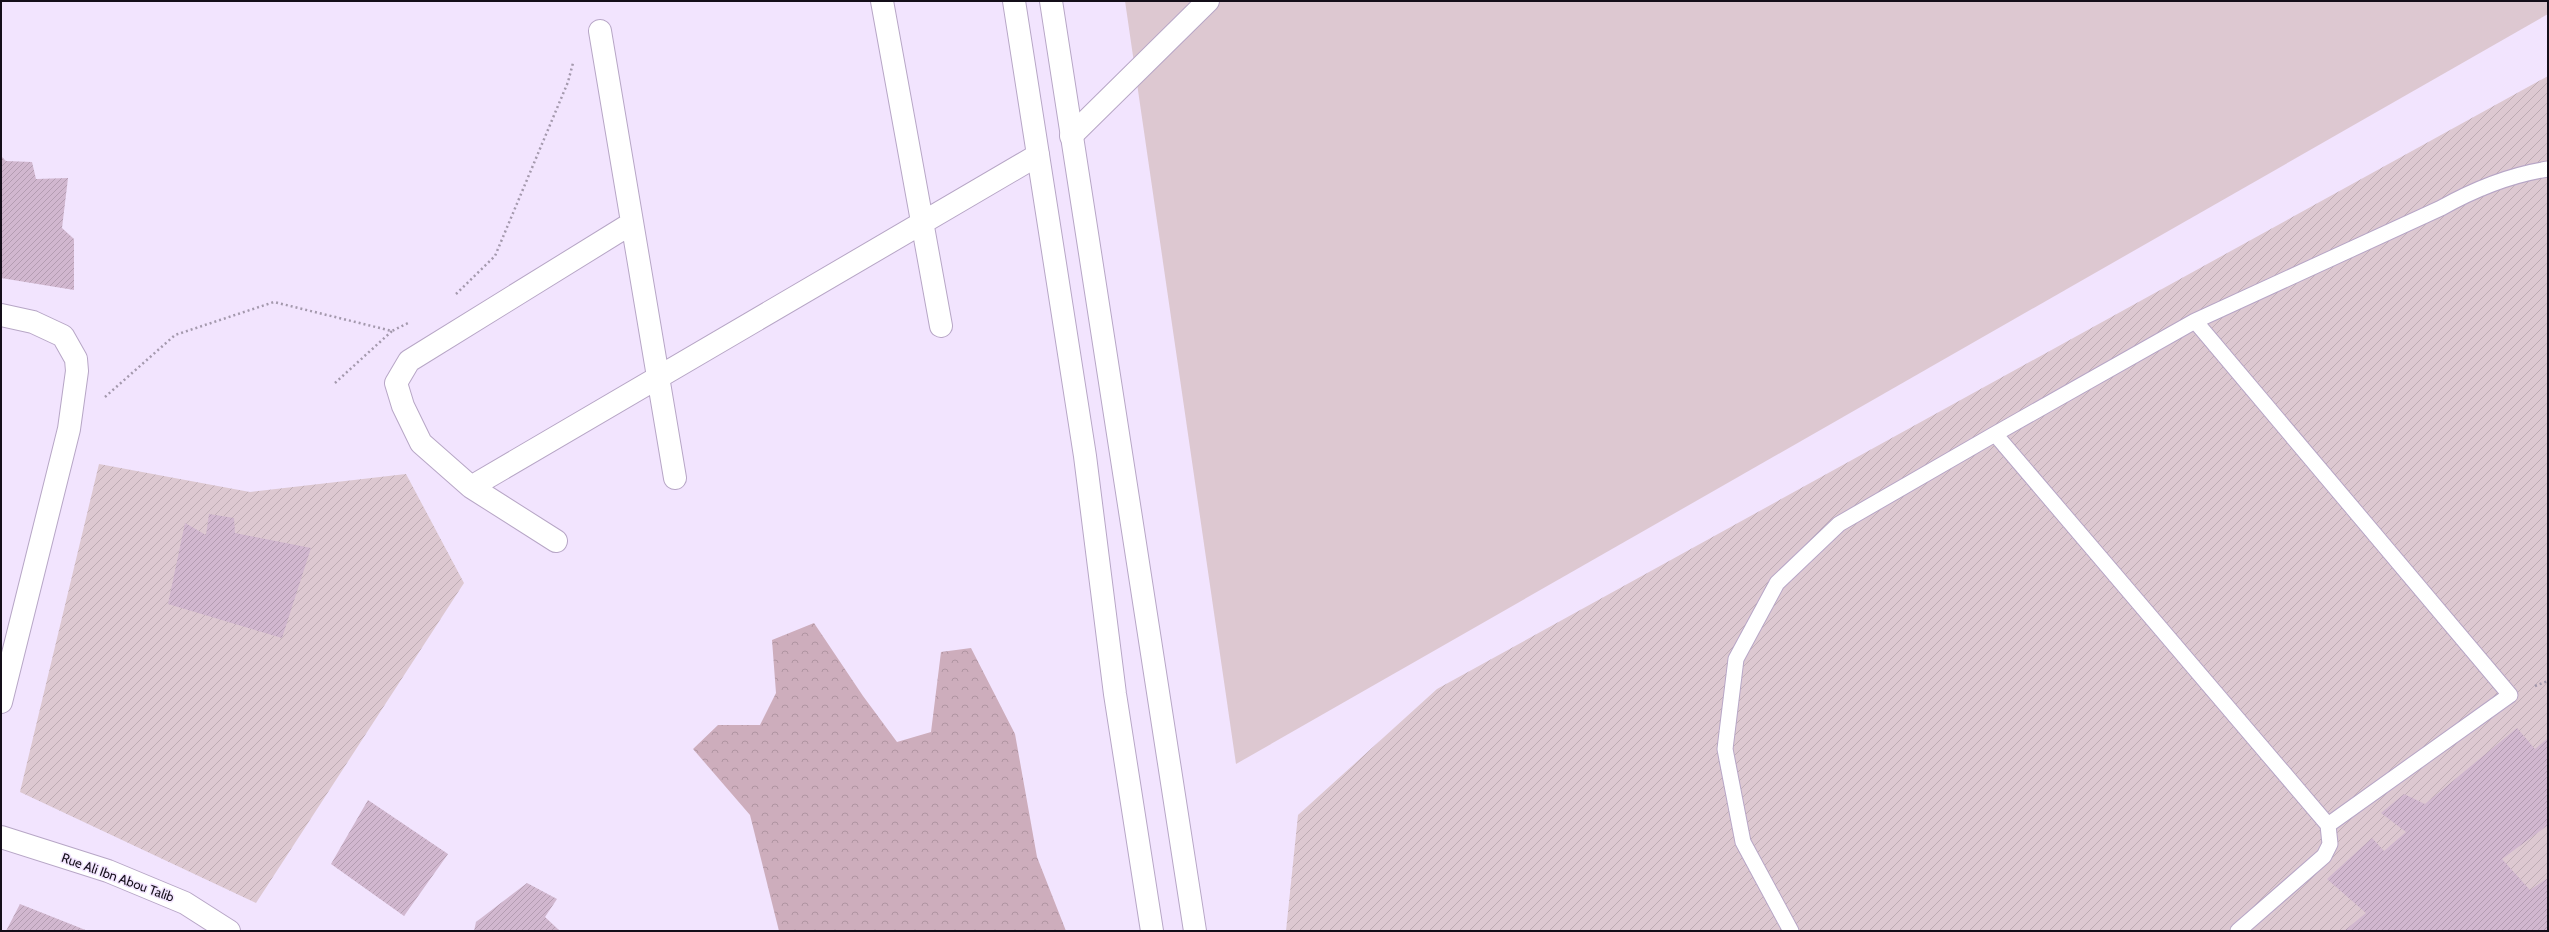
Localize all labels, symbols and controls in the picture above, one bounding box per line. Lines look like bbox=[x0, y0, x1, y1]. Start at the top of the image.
street label: Rue Ali Ibn Abou Talib bbox=[59, 849, 177, 905]

